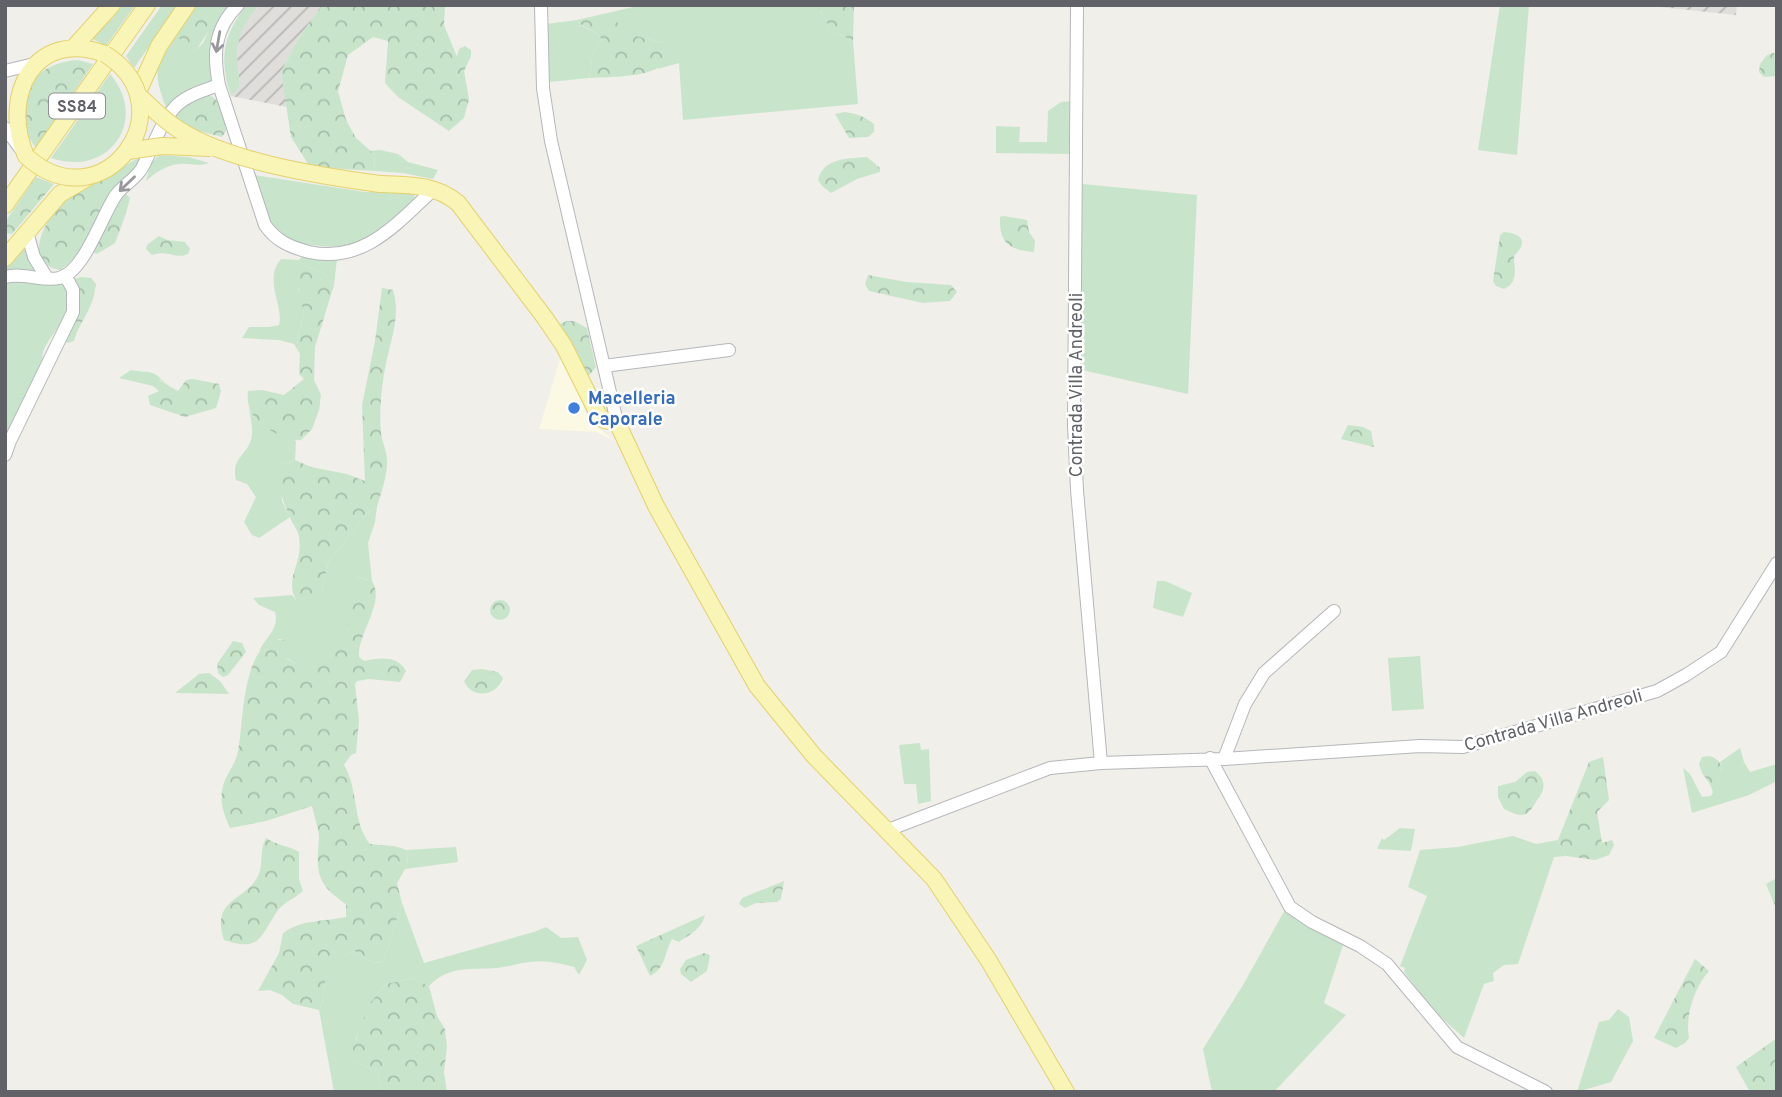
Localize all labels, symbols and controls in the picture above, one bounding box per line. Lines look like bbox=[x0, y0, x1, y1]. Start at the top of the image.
one-way arrow bbox=[211, 31, 224, 53]
road number: SS84 bbox=[49, 94, 105, 118]
one-way arrow bbox=[119, 176, 136, 193]
street label: Contrada Villa Andreoli bbox=[1066, 293, 1089, 477]
place label: Macelleria Caporale bbox=[588, 388, 676, 432]
marker: Macelleria Caporale bbox=[566, 400, 582, 416]
street label: Contrada Villa Andreoli bbox=[1462, 685, 1645, 758]

